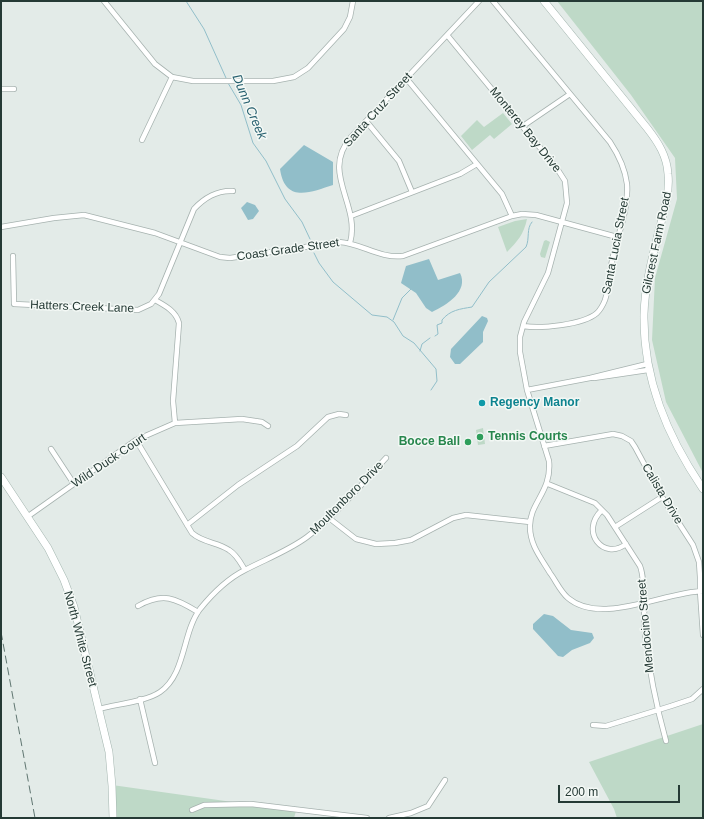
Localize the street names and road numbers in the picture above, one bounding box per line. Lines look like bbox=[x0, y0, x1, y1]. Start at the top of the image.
street label: Santa Cruz Street bbox=[341, 70, 415, 150]
street label: Monterey Bay Drive bbox=[486, 85, 564, 175]
street label: Gilcrest Farm Road bbox=[639, 191, 675, 295]
street label: Santa Lucia Street bbox=[600, 196, 632, 296]
street label: Coast Grade Street bbox=[236, 236, 340, 264]
street label: Hatters Creek Lane bbox=[30, 298, 134, 316]
street label: Wild Duck Court bbox=[69, 431, 149, 491]
street label: Moultonboro Drive bbox=[307, 458, 387, 538]
street label: Calista Drive bbox=[638, 461, 686, 527]
street label: Mendocino Street bbox=[635, 579, 657, 673]
street label: North White Street bbox=[60, 589, 100, 689]

